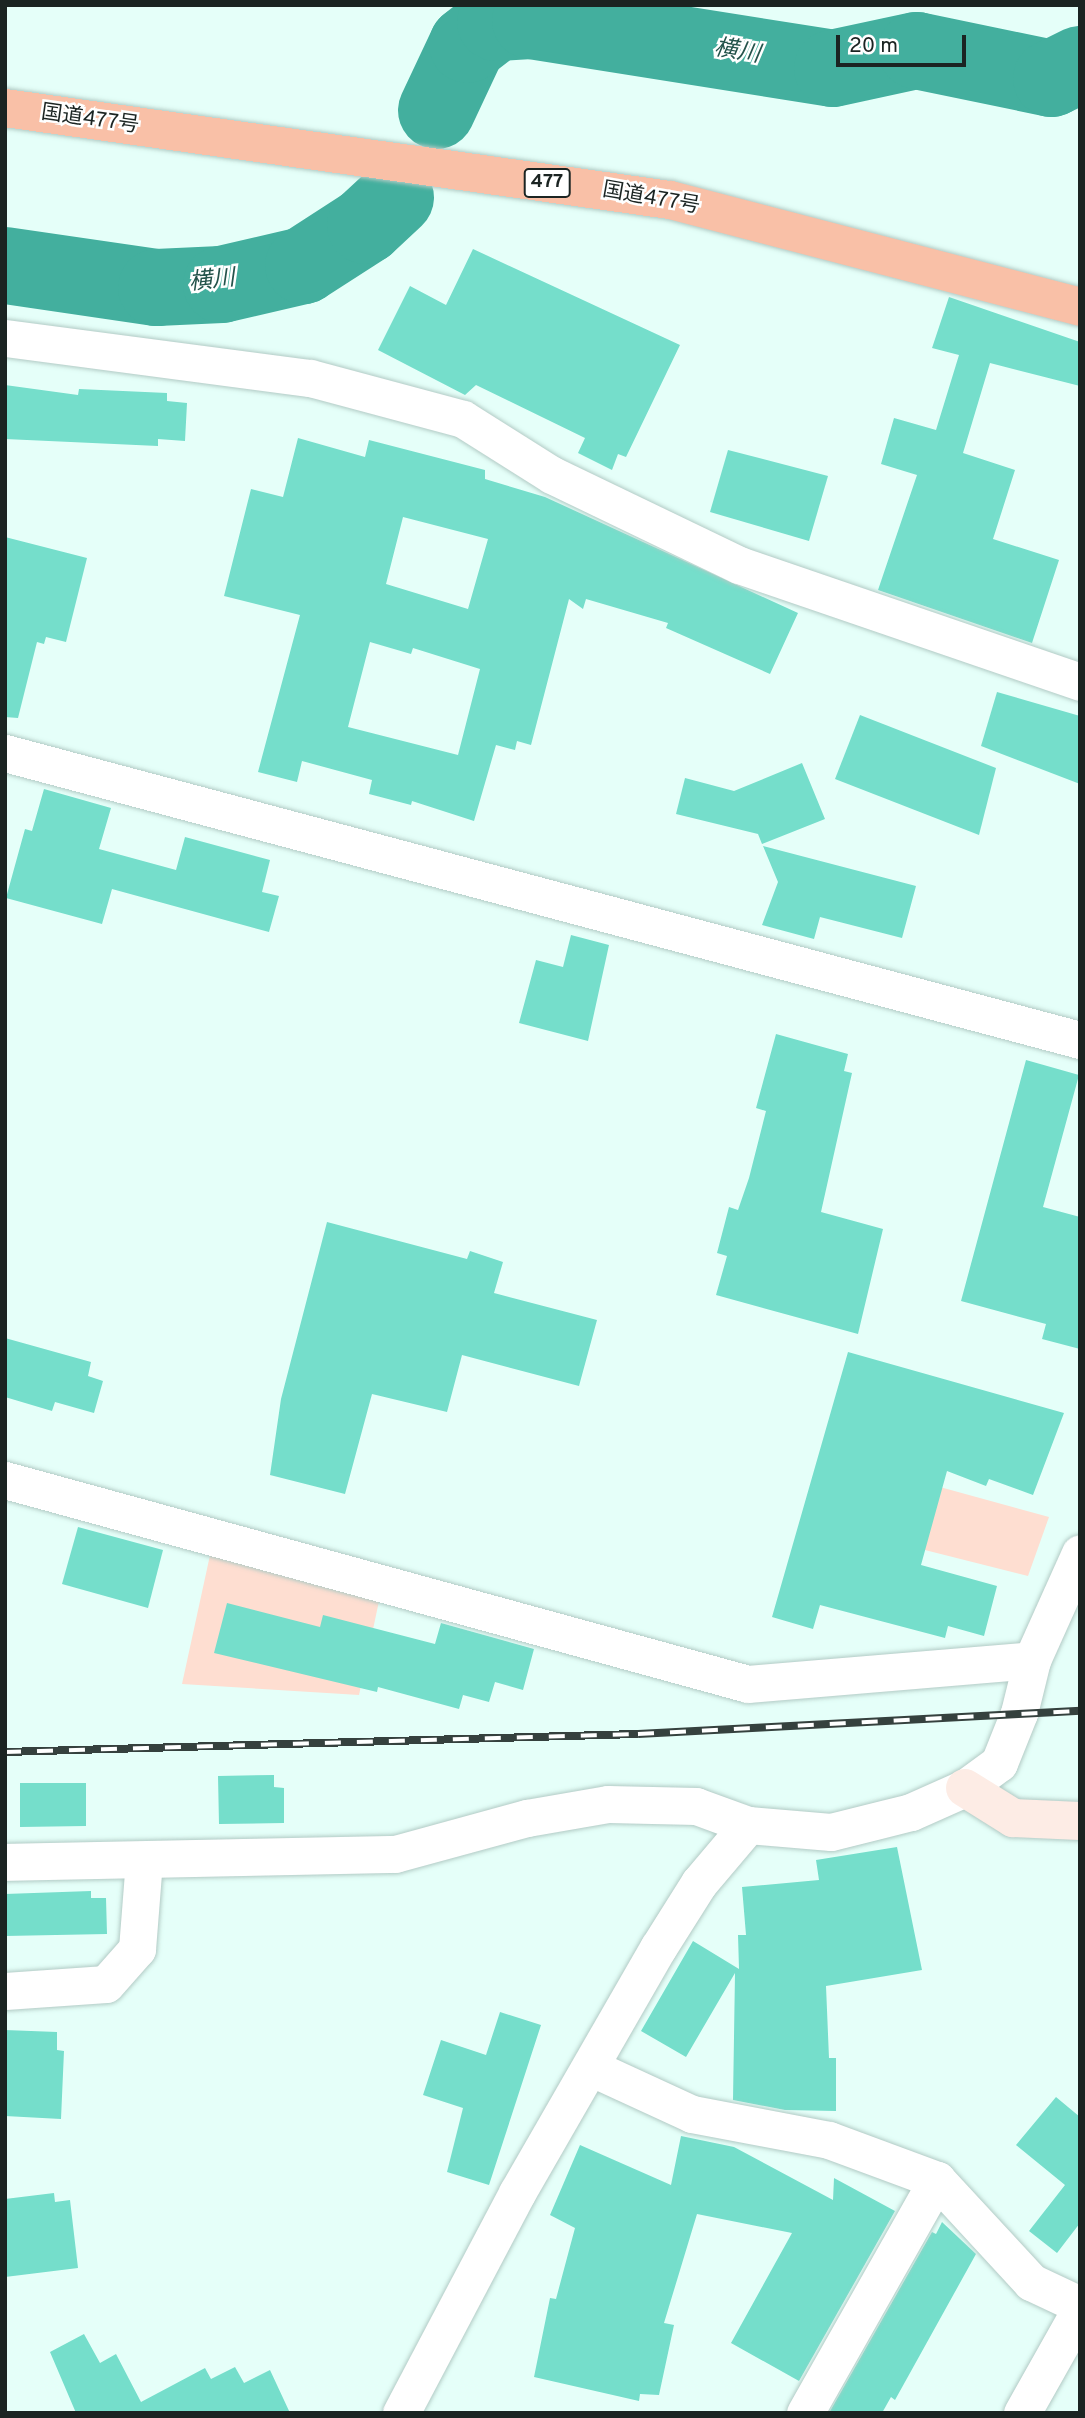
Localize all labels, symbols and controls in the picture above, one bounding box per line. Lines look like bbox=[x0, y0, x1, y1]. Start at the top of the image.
scale bar bbox=[840, 21, 970, 65]
text: 20 m bbox=[849, 33, 898, 60]
water label: 横川 bbox=[712, 36, 762, 70]
street label: 国道477号 bbox=[39, 101, 141, 139]
road number: 477 bbox=[522, 168, 572, 198]
street label: 国道477号 bbox=[600, 178, 702, 220]
water label: 横川 bbox=[188, 266, 236, 298]

